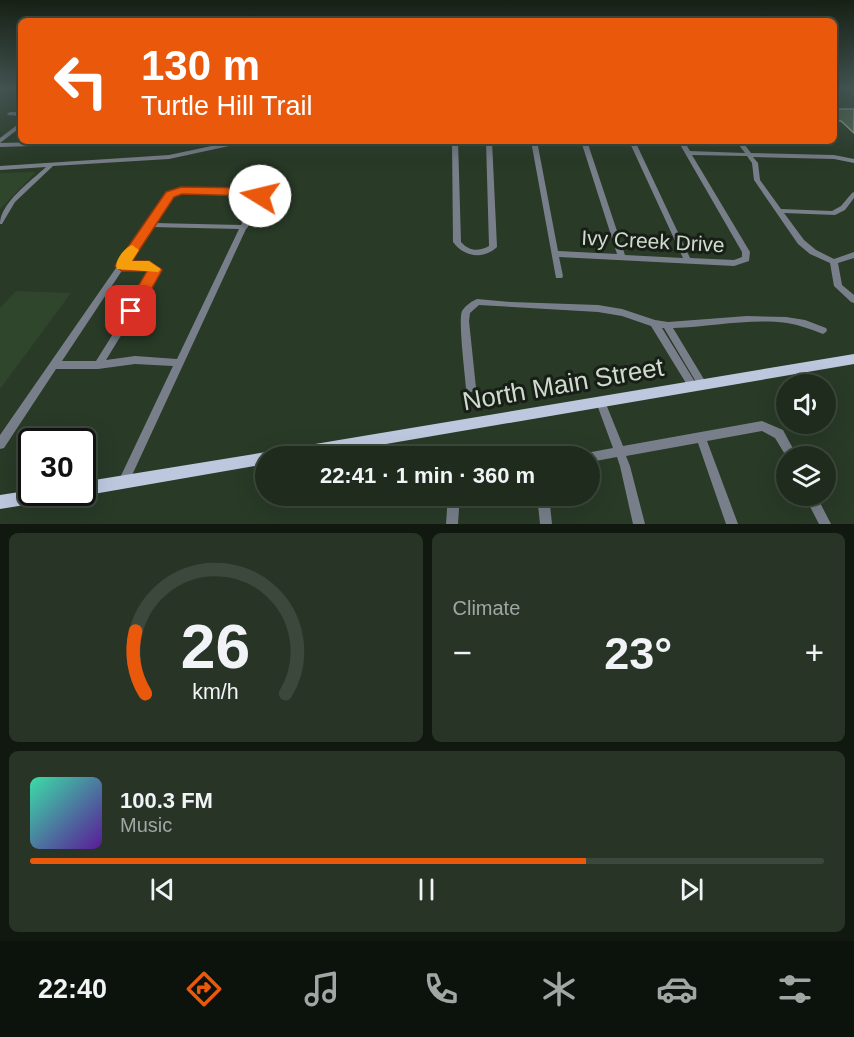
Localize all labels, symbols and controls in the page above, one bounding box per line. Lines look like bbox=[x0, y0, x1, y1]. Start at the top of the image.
icon: left bbox=[42, 42, 120, 120]
text: 130 m bbox=[141, 42, 260, 89]
text: Turtle Hill Trail bbox=[141, 91, 313, 121]
position arrow bbox=[228, 164, 292, 228]
street label: Ivy Creek Drive bbox=[581, 226, 725, 256]
pin bbox=[105, 285, 156, 336]
icon: arrive bbox=[114, 294, 147, 327]
street label: North Main Street bbox=[460, 351, 667, 416]
map controls bbox=[776, 374, 836, 506]
button: sound bbox=[776, 374, 836, 434]
speed limit sign: 30 bbox=[18, 428, 96, 506]
button: layers bbox=[776, 446, 836, 506]
text: 22:41 · 1 min · 360 m bbox=[320, 463, 535, 488]
text: Climate bbox=[453, 597, 520, 619]
text: 26 bbox=[181, 612, 250, 681]
text: 23° bbox=[604, 628, 672, 679]
text: − bbox=[453, 634, 472, 671]
text: + bbox=[805, 634, 824, 671]
text: km/h bbox=[193, 681, 239, 705]
text: 100.3 FM bbox=[120, 788, 213, 813]
text: Music bbox=[120, 814, 172, 836]
icon: previous bbox=[146, 873, 179, 906]
icon: pause bbox=[410, 873, 443, 906]
icon: next bbox=[675, 873, 708, 906]
icon: directions bbox=[183, 968, 225, 1010]
icon: music bbox=[301, 968, 343, 1010]
icon: phone bbox=[420, 968, 462, 1010]
icon: climate bbox=[538, 968, 580, 1010]
icon: car bbox=[656, 968, 698, 1010]
icon: filters bbox=[774, 968, 816, 1010]
text: 22:40 bbox=[38, 974, 107, 1004]

